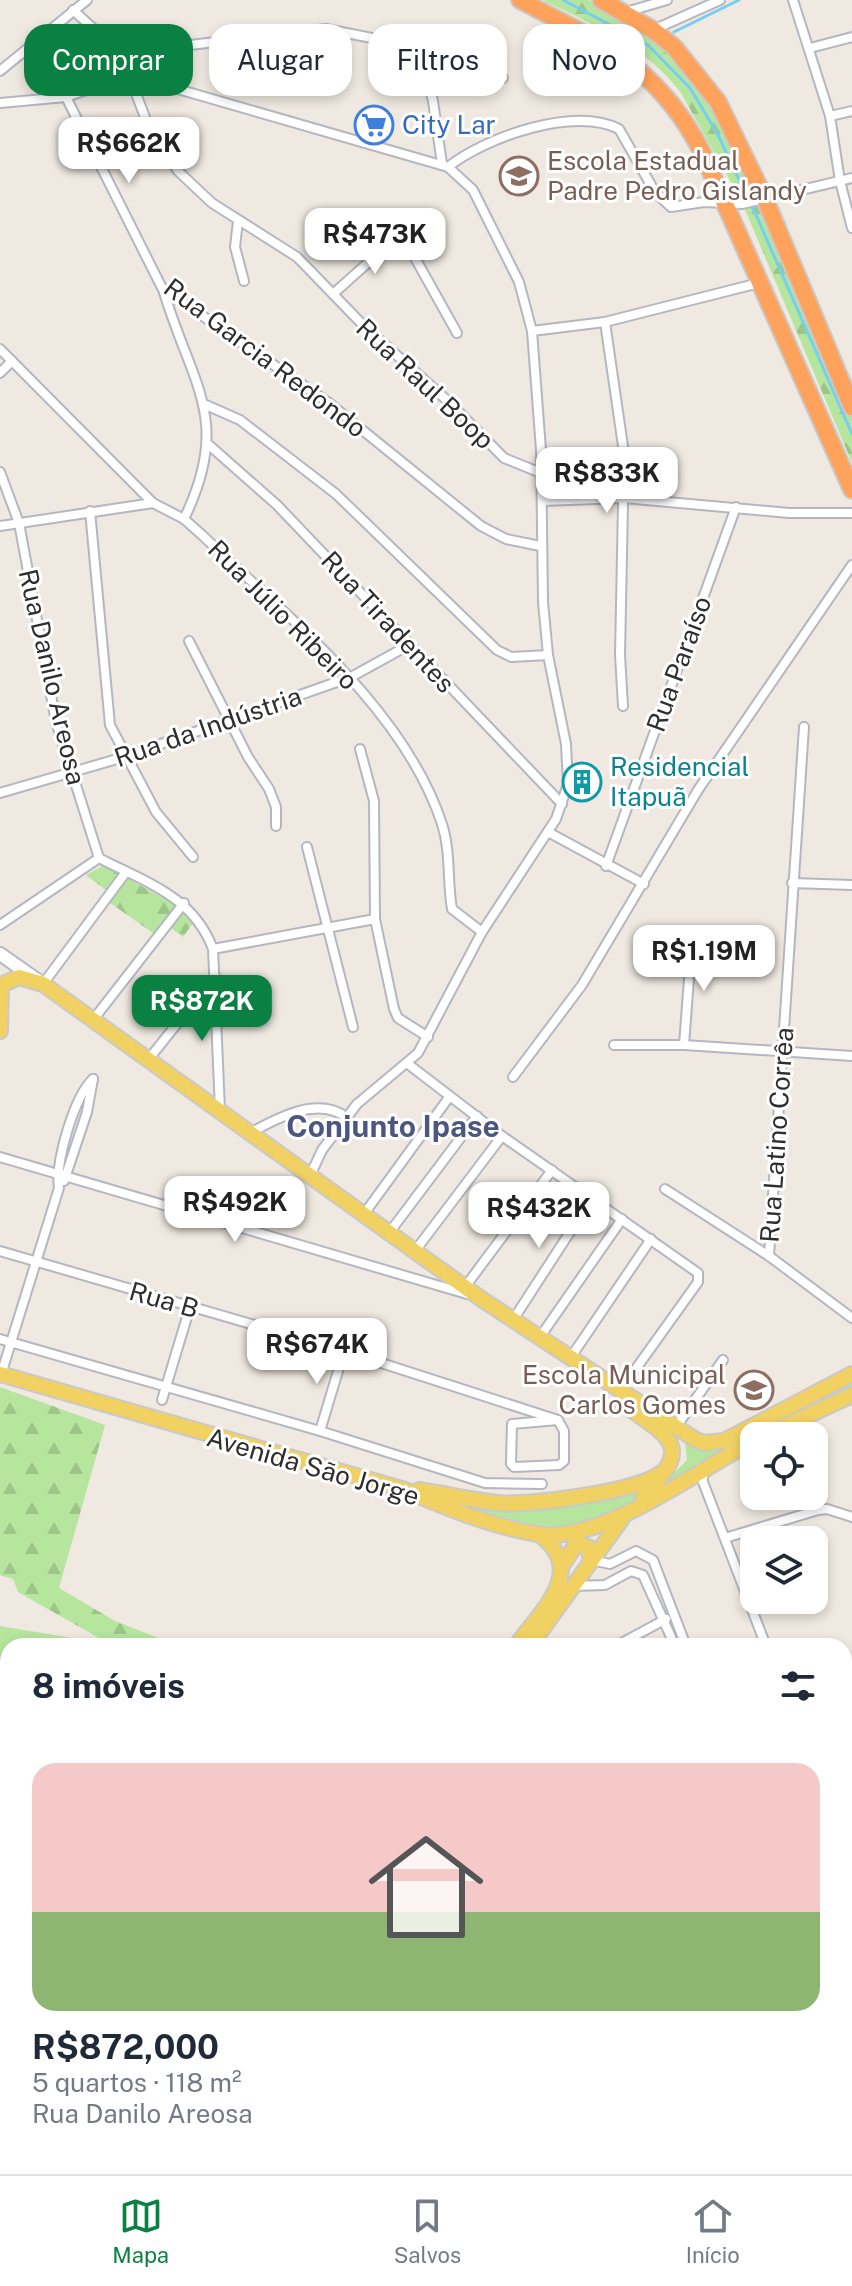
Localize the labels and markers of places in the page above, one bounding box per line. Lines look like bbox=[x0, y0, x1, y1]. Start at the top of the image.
supermarket icon: City Lar bbox=[353, 104, 395, 146]
place label: City Lar bbox=[402, 109, 496, 140]
pin: R$662K bbox=[64, 117, 194, 185]
place label: Escola Estadual Padre Pedro Gislandy bbox=[547, 145, 807, 206]
school or university icon: Escola Estadual Padre Pedro Gislandy bbox=[498, 155, 540, 197]
pin: R$473K bbox=[310, 208, 440, 276]
pin: R$833K bbox=[542, 447, 672, 515]
place label: Residencial Itapuã bbox=[610, 751, 749, 812]
building icon: Residencial Itapuã bbox=[561, 761, 603, 803]
pin: R$1.19M bbox=[630, 925, 778, 993]
pin: R$872K bbox=[137, 975, 267, 1043]
pin: R$492K bbox=[170, 1176, 300, 1244]
pin: R$432K bbox=[474, 1182, 604, 1250]
pin: R$674K bbox=[252, 1318, 382, 1386]
place label: Escola Municipal Carlos Gomes bbox=[522, 1359, 726, 1420]
school or university icon: Escola Municipal Carlos Gomes bbox=[733, 1369, 775, 1411]

